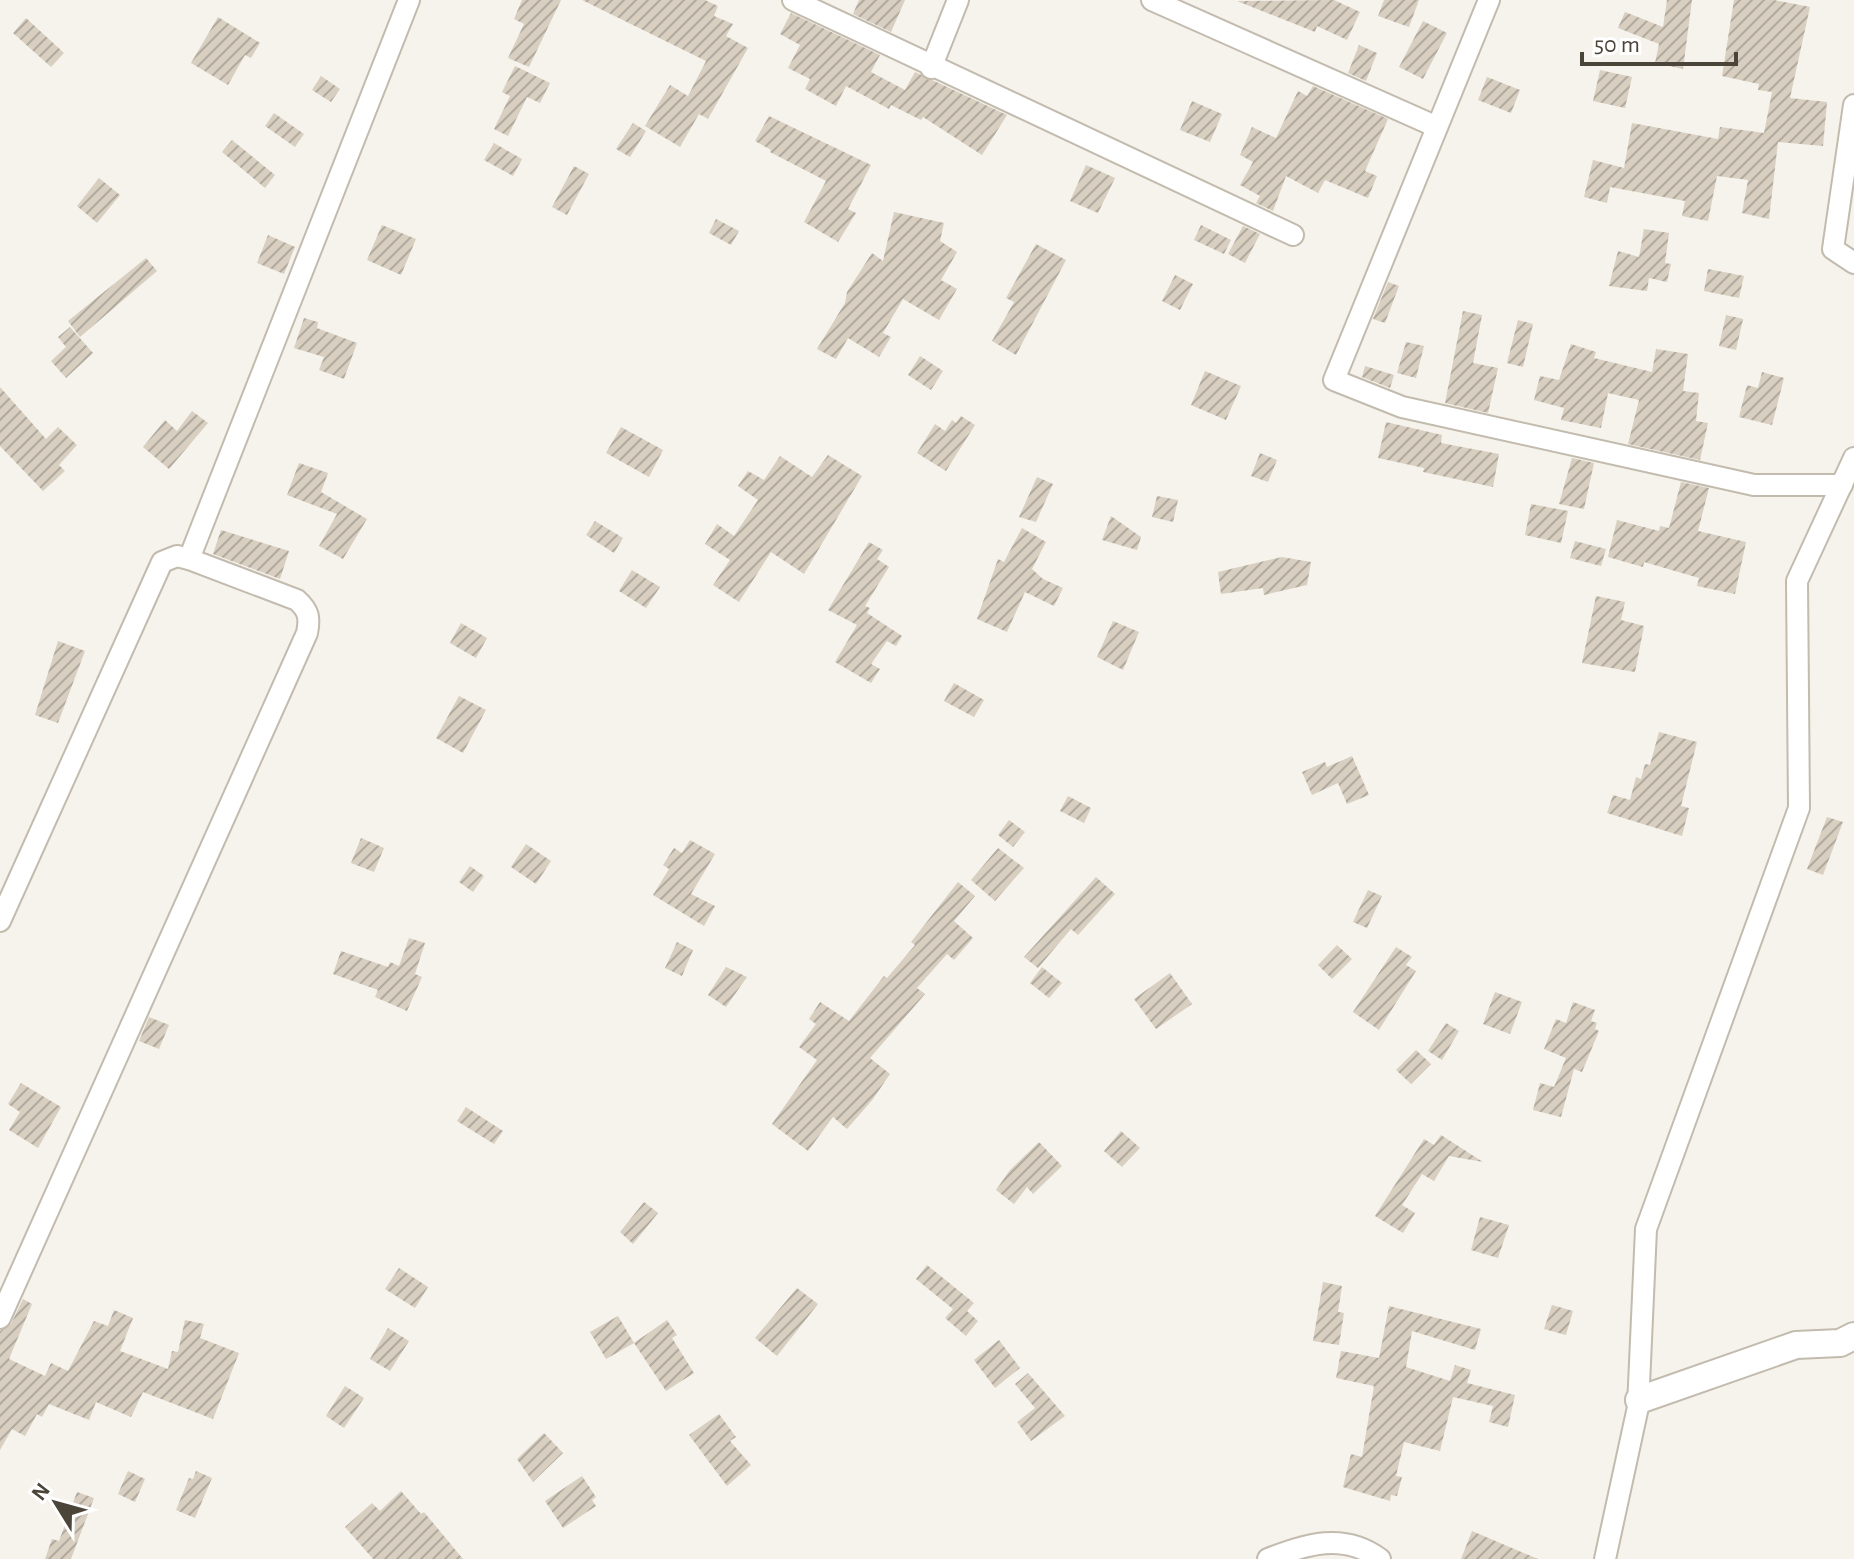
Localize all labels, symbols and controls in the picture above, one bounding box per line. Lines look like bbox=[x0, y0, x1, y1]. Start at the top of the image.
scale bar bbox=[1582, 16, 1736, 66]
text: 50 m bbox=[1594, 33, 1640, 57]
north arrow bbox=[16, 1463, 96, 1543]
text: N bbox=[27, 1479, 54, 1504]

